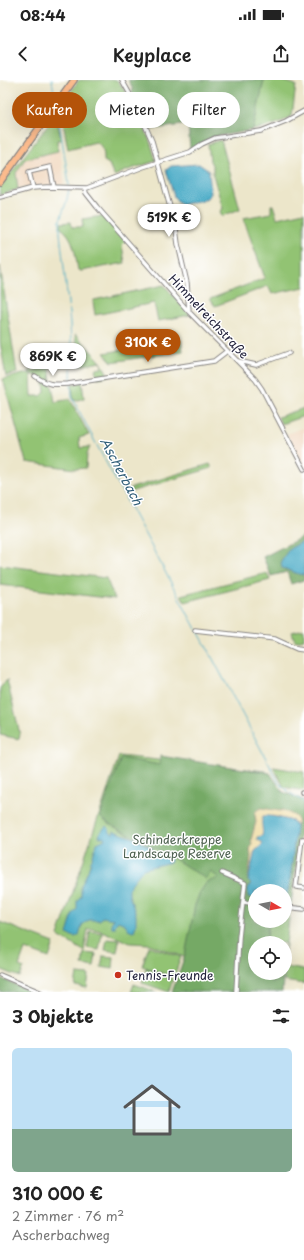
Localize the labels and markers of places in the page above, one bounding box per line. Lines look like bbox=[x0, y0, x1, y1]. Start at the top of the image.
pin: 519K € bbox=[136, 204, 202, 238]
pin: 310K € bbox=[115, 329, 181, 363]
pin: 869K € bbox=[20, 343, 86, 377]
place label: Tennis-Freunde bbox=[126, 966, 214, 984]
marker: Tennis-Freunde bbox=[113, 970, 123, 980]

